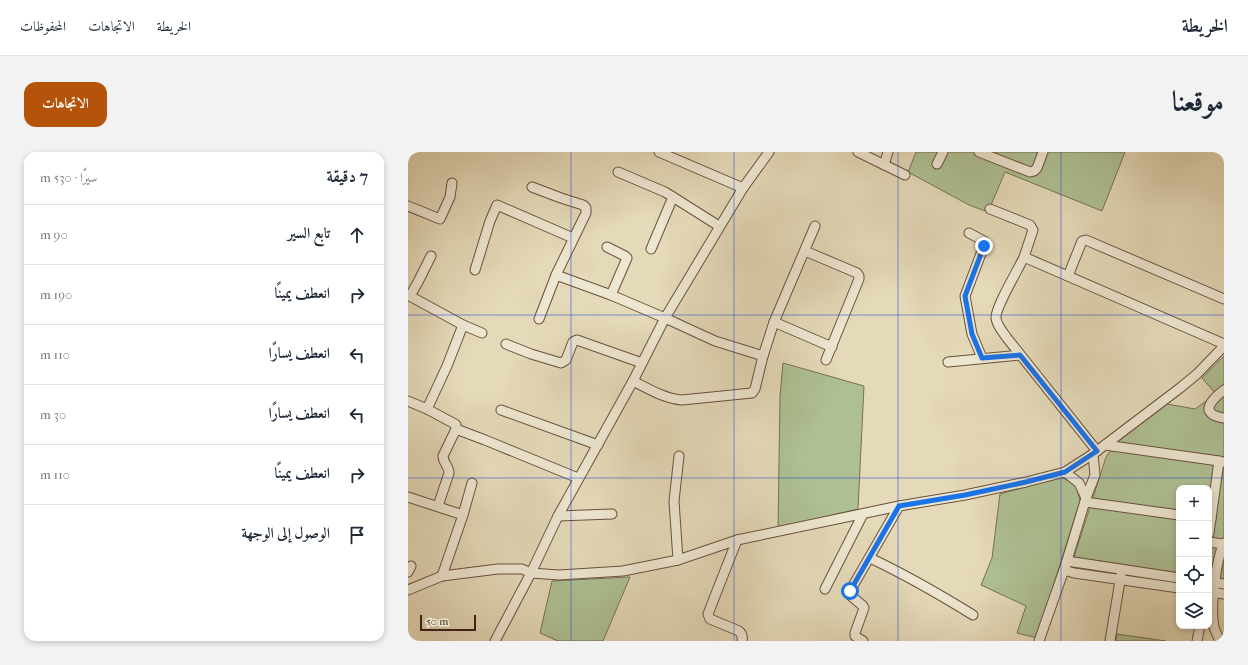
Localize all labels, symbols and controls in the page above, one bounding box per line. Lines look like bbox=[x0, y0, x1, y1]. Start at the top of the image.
text: الخريطة bbox=[1182, 15, 1228, 37]
text: المحفوظات bbox=[20, 18, 66, 35]
text: الاتجاهات bbox=[88, 18, 135, 35]
text: الخريطة bbox=[157, 18, 191, 35]
button: الاتجاهات bbox=[24, 82, 107, 127]
text: موقعنا bbox=[1172, 85, 1224, 118]
text: 7 دقيقة bbox=[326, 166, 368, 186]
text: سيرًا · 530 m bbox=[40, 170, 97, 185]
text: تابع السير bbox=[288, 224, 330, 242]
icon: ahead bbox=[346, 224, 368, 246]
text: 90 m bbox=[40, 227, 68, 242]
route end bbox=[975, 237, 993, 255]
text: انعطف يمينًا bbox=[275, 284, 330, 302]
icon: right bbox=[346, 284, 368, 306]
text: 190 m bbox=[40, 287, 72, 302]
text: انعطف يسارًا bbox=[269, 344, 330, 362]
icon: left bbox=[346, 344, 368, 366]
text: 110 m bbox=[40, 347, 70, 362]
text: انعطف يسارًا bbox=[269, 404, 330, 422]
icon: left bbox=[346, 404, 368, 426]
text: 30 m bbox=[40, 407, 66, 422]
text: انعطف يمينًا bbox=[275, 464, 330, 482]
icon: right bbox=[346, 464, 368, 486]
text: 110 m bbox=[40, 467, 70, 482]
map controls bbox=[1176, 485, 1212, 629]
button: + bbox=[1176, 485, 1212, 521]
button: − bbox=[1176, 521, 1212, 557]
text: الوصول إلى الوجهة bbox=[241, 524, 330, 542]
icon: arrive bbox=[346, 524, 368, 546]
button: locate bbox=[1176, 557, 1212, 593]
route start bbox=[841, 582, 859, 600]
button: layers bbox=[1176, 593, 1212, 629]
scale bar bbox=[420, 613, 476, 632]
text: 50 m bbox=[426, 615, 448, 628]

